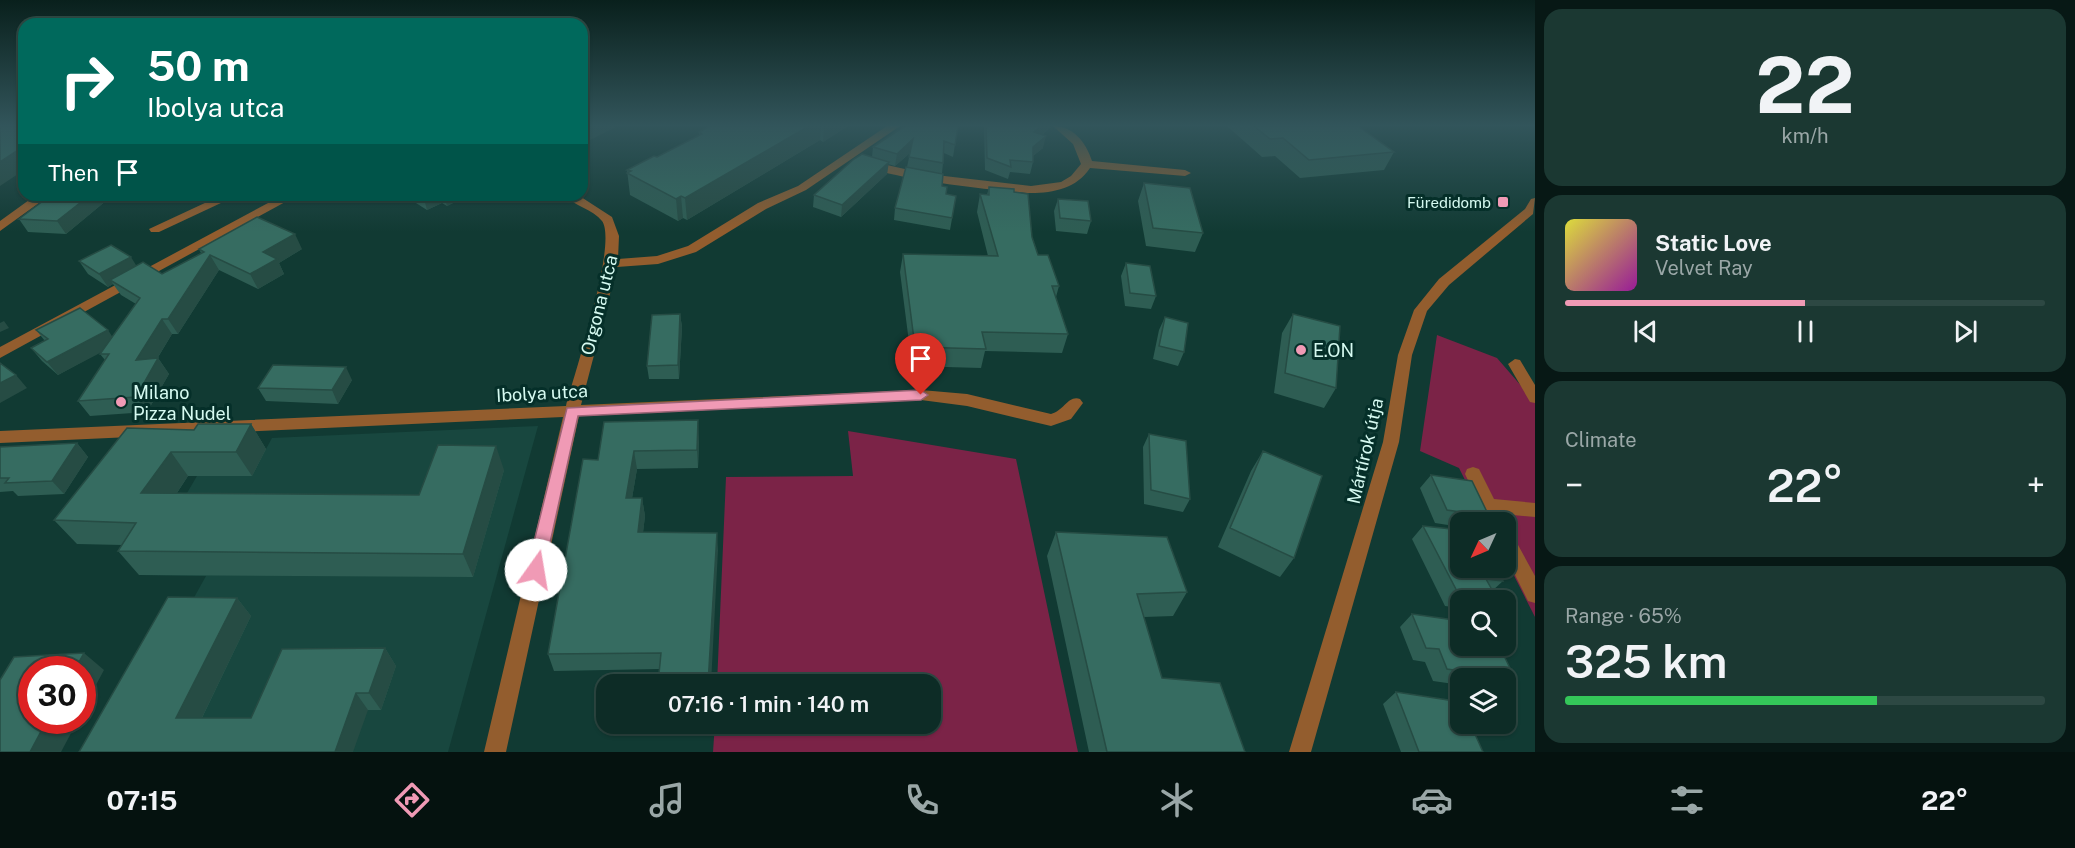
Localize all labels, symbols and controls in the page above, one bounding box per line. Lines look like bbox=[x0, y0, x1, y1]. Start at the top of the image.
text: 22 bbox=[1755, 39, 1855, 131]
text: 50 m bbox=[147, 41, 250, 90]
icon: right bbox=[48, 42, 126, 120]
text: Ibolya utca bbox=[147, 91, 285, 123]
text: km/h bbox=[1781, 124, 1829, 148]
icon: arrive bbox=[111, 156, 144, 189]
text: Then bbox=[48, 160, 99, 186]
place label: Füredidomb bbox=[1407, 194, 1491, 211]
marker: Füredidomb bbox=[1496, 195, 1510, 209]
text: Static Love bbox=[1655, 230, 1772, 256]
street label: Orgona utca bbox=[576, 253, 622, 357]
text: Velvet Ray bbox=[1655, 256, 1753, 280]
icon: previous bbox=[1629, 315, 1662, 348]
icon: pause bbox=[1789, 315, 1822, 348]
icon: next bbox=[1949, 315, 1982, 348]
pin bbox=[895, 333, 946, 395]
place label: E.ON bbox=[1313, 340, 1354, 361]
icon: arrive bbox=[904, 342, 937, 375]
marker: E.ON bbox=[1294, 343, 1308, 357]
street label: Ibolya utca bbox=[496, 380, 588, 406]
place label: Milano Pizza Nudel bbox=[133, 382, 231, 424]
marker: Milano Pizza Nudel bbox=[114, 395, 128, 409]
street label: Mártírok útja bbox=[1343, 396, 1387, 506]
text: Climate bbox=[1565, 428, 1637, 452]
text: 22° bbox=[1767, 459, 1843, 512]
text: − bbox=[1565, 466, 1583, 504]
text: + bbox=[2027, 466, 2045, 504]
north arrow bbox=[1450, 512, 1516, 578]
map controls bbox=[1450, 512, 1516, 734]
position arrow bbox=[504, 538, 568, 602]
button: search bbox=[1450, 590, 1516, 656]
text: Range · 65% bbox=[1565, 604, 1682, 628]
text: 325 km bbox=[1565, 635, 1728, 688]
speed limit sign: 30 bbox=[18, 656, 96, 734]
button: layers bbox=[1450, 668, 1516, 734]
text: 07:16 · 1 min · 140 m bbox=[668, 691, 869, 717]
icon: directions bbox=[391, 779, 433, 821]
icon: music bbox=[646, 779, 688, 821]
icon: phone bbox=[901, 779, 943, 821]
icon: climate bbox=[1156, 779, 1198, 821]
icon: car bbox=[1411, 779, 1453, 821]
icon: filters bbox=[1666, 779, 1708, 821]
text: 07:15 bbox=[107, 784, 177, 816]
text: 22° bbox=[1921, 784, 1968, 816]

